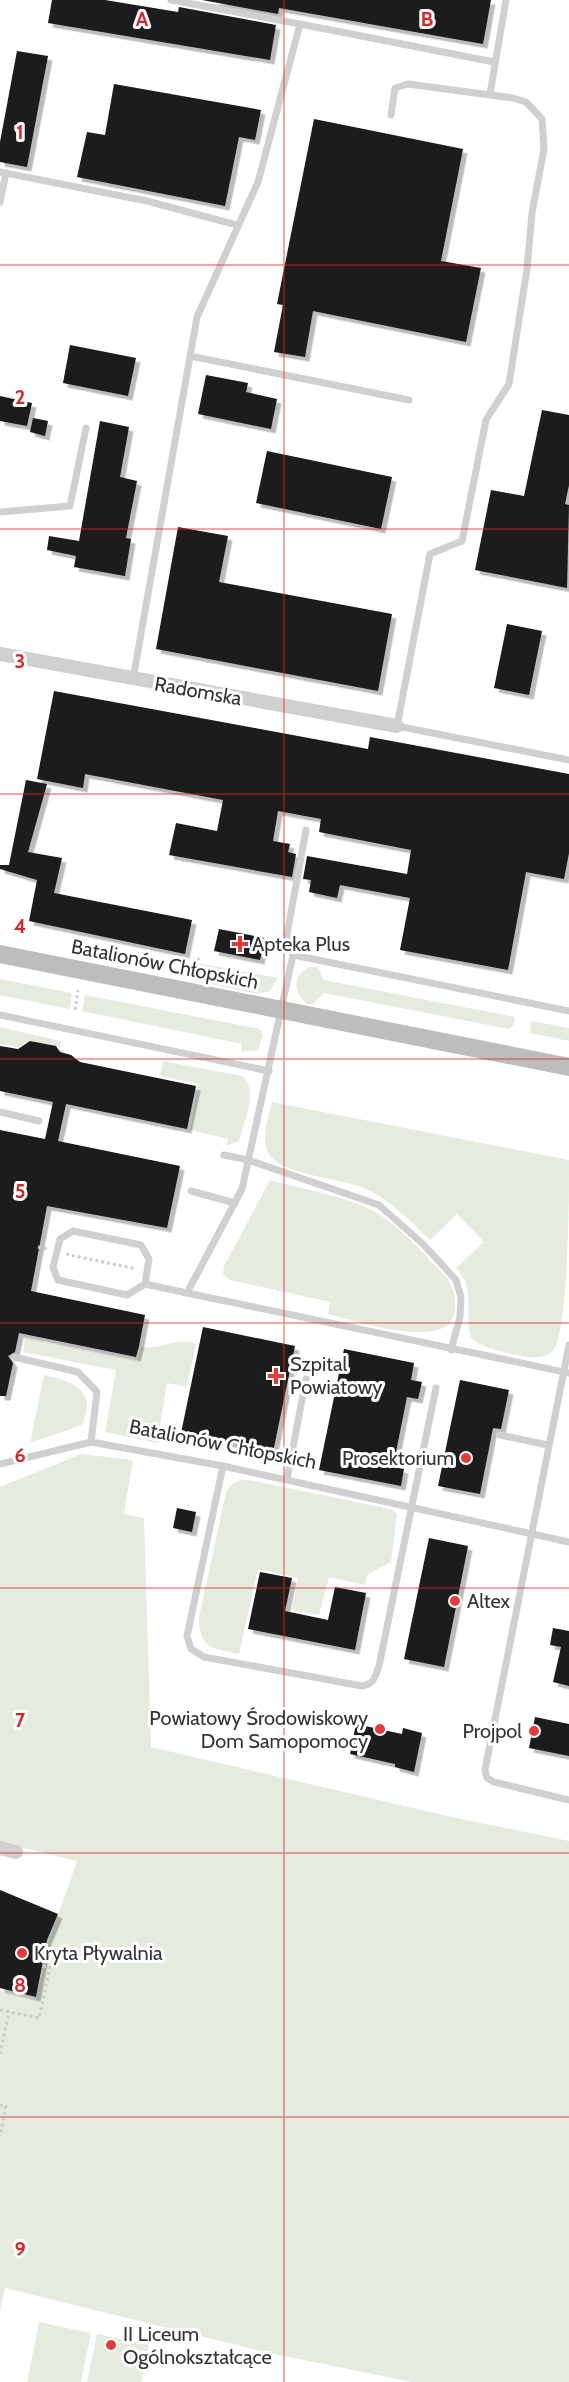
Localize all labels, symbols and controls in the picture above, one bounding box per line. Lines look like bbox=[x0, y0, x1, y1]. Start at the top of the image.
text: A bbox=[136, 7, 149, 31]
text: B bbox=[421, 7, 433, 31]
text: 1 bbox=[16, 120, 24, 144]
text: 2 bbox=[15, 385, 25, 409]
text: 3 bbox=[15, 649, 25, 673]
street label: Radomska bbox=[153, 672, 244, 711]
text: 4 bbox=[14, 914, 26, 938]
place label: Apteka Plus bbox=[252, 932, 350, 956]
street label: Batalionów Chłopskich bbox=[69, 934, 261, 994]
marker: Apteka Plus bbox=[233, 937, 247, 951]
text: 5 bbox=[15, 1179, 25, 1203]
place label: Szpital Powiatowy bbox=[290, 1352, 382, 1399]
marker: Szpital Powiatowy bbox=[267, 1367, 285, 1385]
street label: Batalionów Chłopskich bbox=[127, 1414, 319, 1474]
text: 6 bbox=[14, 1443, 26, 1467]
place label: Prosektorium bbox=[342, 1446, 454, 1470]
marker: Prosektorium bbox=[459, 1451, 473, 1465]
place label: Altex bbox=[467, 1589, 511, 1613]
marker: Altex bbox=[448, 1594, 462, 1608]
place label: Powiatowy Środowiskowy Dom Samopomocy bbox=[149, 1706, 368, 1753]
text: 7 bbox=[15, 1708, 26, 1732]
place label: Projpol bbox=[463, 1719, 522, 1743]
marker: Powiatowy Środowiskowy Dom Samopomocy bbox=[373, 1722, 387, 1736]
marker: Projpol bbox=[527, 1724, 541, 1738]
place label: Kryta Pływalnia bbox=[34, 1941, 163, 1965]
marker: Kryta Pływalnia bbox=[15, 1946, 29, 1960]
text: 8 bbox=[14, 1973, 26, 1997]
text: 9 bbox=[14, 2237, 26, 2261]
place label: II Liceum Ogólnokształcące bbox=[123, 2322, 272, 2369]
marker: II Liceum Ogólnokształcące bbox=[104, 2338, 118, 2352]

